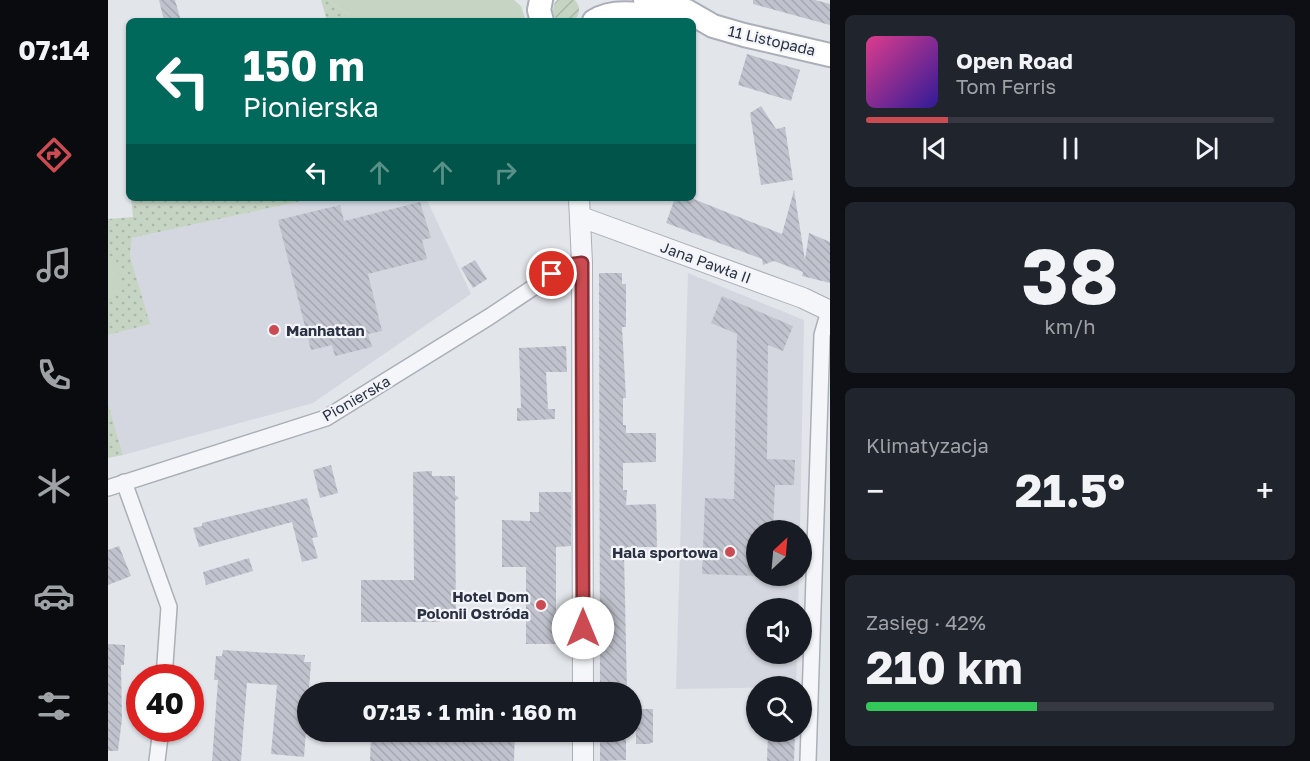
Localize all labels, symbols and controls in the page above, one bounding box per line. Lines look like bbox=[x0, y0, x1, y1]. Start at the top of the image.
street label: 11 Listopada bbox=[727, 21, 817, 59]
text: 07:14 bbox=[18, 34, 90, 66]
text: 150 m bbox=[243, 40, 365, 90]
icon: left bbox=[144, 42, 222, 120]
text: Open Road bbox=[956, 47, 1073, 74]
text: Tom Ferris bbox=[956, 74, 1056, 98]
text: Pionierska bbox=[243, 91, 379, 123]
icon: previous bbox=[918, 132, 951, 165]
icon: pause bbox=[1054, 132, 1087, 165]
icon: next bbox=[1190, 132, 1223, 165]
icon: directions bbox=[33, 134, 75, 176]
icon: left bbox=[300, 156, 333, 189]
icon: ahead bbox=[363, 156, 396, 189]
icon: ahead bbox=[426, 156, 459, 189]
icon: right bbox=[489, 156, 522, 189]
text: 38 bbox=[1021, 228, 1119, 321]
street label: Jana Pawła II bbox=[658, 237, 754, 287]
icon: music bbox=[33, 244, 75, 286]
pin bbox=[526, 248, 577, 299]
icon: arrive bbox=[535, 257, 568, 290]
text: km/h bbox=[1045, 314, 1095, 338]
place label: Manhattan bbox=[286, 321, 365, 339]
marker: Manhattan bbox=[267, 323, 281, 337]
icon: phone bbox=[33, 354, 75, 396]
street label: Pionierska bbox=[319, 371, 393, 425]
text: Klimatyzacja bbox=[866, 433, 989, 457]
text: 21.5° bbox=[1015, 463, 1125, 517]
icon: climate bbox=[33, 465, 75, 507]
text: − bbox=[866, 471, 884, 510]
text: + bbox=[1256, 471, 1274, 510]
north arrow bbox=[746, 520, 812, 586]
map controls bbox=[746, 520, 812, 742]
place label: Hala sportowa bbox=[612, 543, 718, 561]
marker: Hala sportowa bbox=[723, 545, 737, 559]
icon: car bbox=[33, 575, 75, 617]
place label: Hotel Dom Polonii Ostróda bbox=[417, 587, 529, 622]
position arrow bbox=[551, 596, 615, 660]
marker: Hotel Dom Polonii Ostróda bbox=[534, 598, 548, 612]
button: sound bbox=[746, 598, 812, 664]
text: Zasięg · 42% bbox=[866, 610, 986, 634]
text: 210 km bbox=[866, 640, 1023, 694]
speed limit sign: 40 bbox=[126, 664, 204, 742]
button: search bbox=[746, 676, 812, 742]
icon: filters bbox=[33, 685, 75, 727]
text: 07:15 · 1 min · 160 m bbox=[363, 698, 576, 725]

